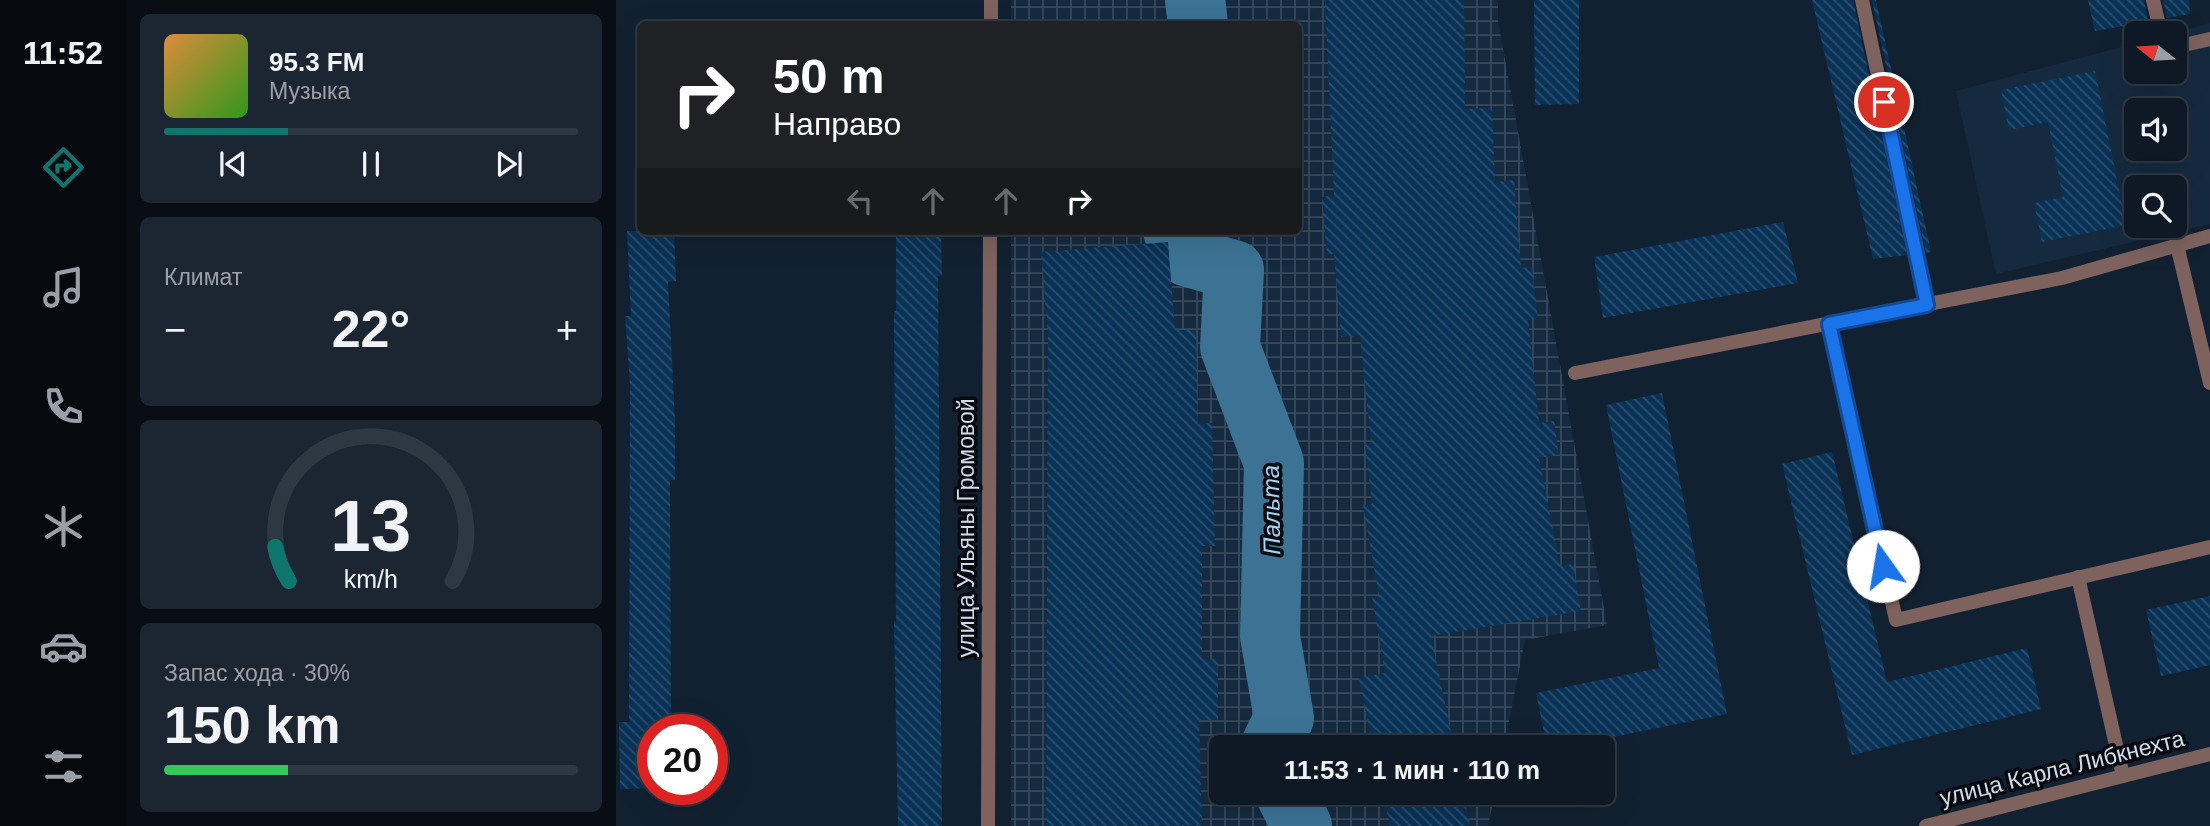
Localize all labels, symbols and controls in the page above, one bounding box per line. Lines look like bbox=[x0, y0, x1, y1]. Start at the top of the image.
north arrow bbox=[2124, 21, 2188, 84]
map controls bbox=[2124, 21, 2187, 238]
text: 11:52 bbox=[23, 35, 103, 71]
text: 95.3 FM bbox=[269, 47, 364, 77]
icon: right bbox=[658, 49, 749, 140]
text: 50 m bbox=[773, 49, 885, 103]
pin bbox=[1854, 72, 1914, 132]
text: Музыка bbox=[269, 78, 350, 104]
icon: arrive bbox=[1865, 83, 1903, 121]
button: sound bbox=[2124, 98, 2187, 161]
text: Направо bbox=[773, 106, 901, 142]
icon: directions bbox=[39, 143, 88, 192]
icon: previous bbox=[214, 145, 252, 183]
icon: pause bbox=[352, 145, 390, 183]
icon: next bbox=[490, 145, 528, 183]
button: search bbox=[2124, 175, 2187, 238]
icon: left bbox=[841, 182, 879, 220]
icon: ahead bbox=[914, 182, 952, 220]
icon: ahead bbox=[987, 182, 1025, 220]
icon: right bbox=[1060, 182, 1098, 220]
icon: music bbox=[39, 263, 88, 312]
text: Климат bbox=[164, 264, 242, 290]
text: 22° bbox=[332, 300, 410, 358]
text: − bbox=[164, 309, 186, 351]
text: + bbox=[556, 309, 578, 351]
icon: phone bbox=[39, 382, 88, 431]
street label: улица Ульяны Громовой bbox=[953, 398, 979, 658]
water label: Пальта bbox=[1257, 465, 1285, 555]
text: 13 bbox=[331, 485, 411, 566]
icon: climate bbox=[39, 502, 88, 551]
position arrow bbox=[1846, 529, 1920, 603]
text: km/h bbox=[344, 564, 398, 592]
icon: car bbox=[39, 622, 88, 671]
text: Запас хода · 30% bbox=[164, 660, 350, 686]
text: 150 km bbox=[164, 696, 340, 754]
speed limit sign: 20 bbox=[637, 714, 728, 805]
street label: улица Карла Либкнехта bbox=[1937, 725, 2187, 811]
icon: filters bbox=[39, 742, 88, 791]
text: 11:53 · 1 мин · 110 m bbox=[1284, 755, 1540, 785]

